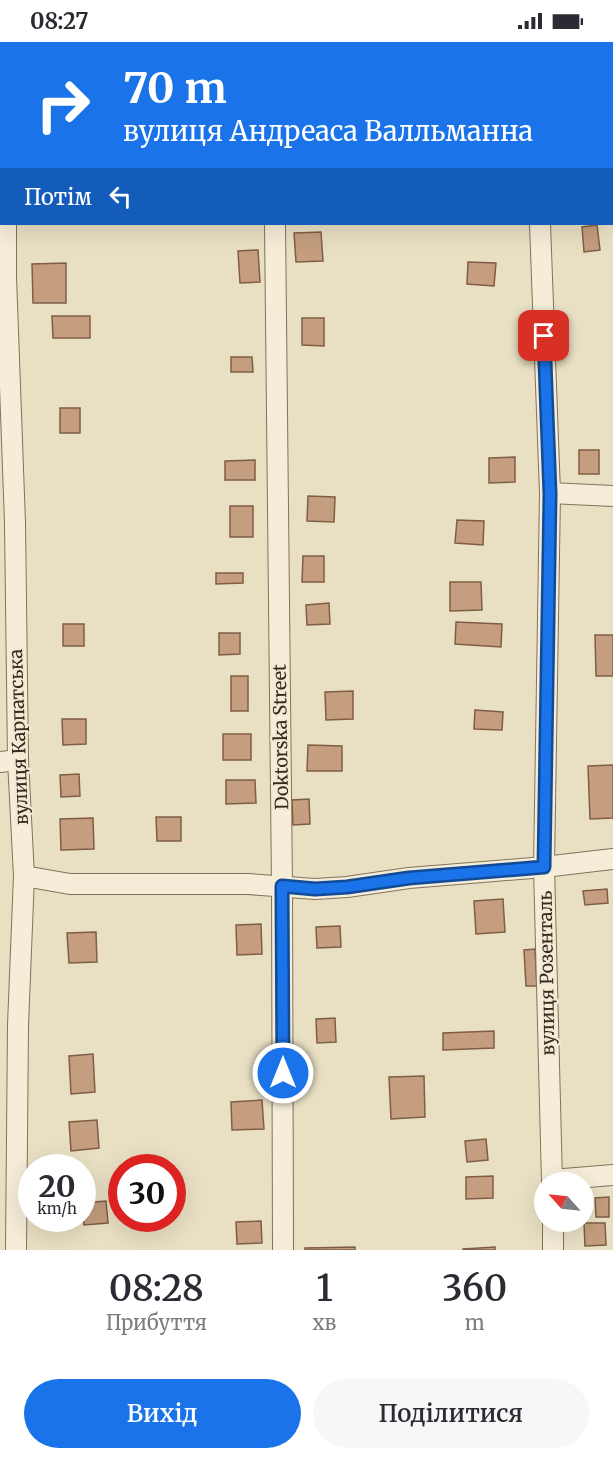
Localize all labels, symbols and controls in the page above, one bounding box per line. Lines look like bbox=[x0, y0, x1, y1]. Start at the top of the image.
text: 08:27 bbox=[30, 7, 88, 35]
text: 70 m bbox=[123, 62, 227, 114]
icon: right bbox=[24, 66, 102, 144]
text: вулиця Андреаса Валльманна bbox=[123, 114, 533, 148]
icon: left bbox=[104, 180, 137, 213]
text: Потім bbox=[24, 183, 92, 211]
pin bbox=[518, 310, 569, 361]
icon: arrive bbox=[527, 319, 560, 352]
street label: вулиця Карпатська bbox=[4, 648, 33, 825]
street label: Doktorska Street bbox=[268, 664, 293, 810]
street label: вулиця Розенталь bbox=[534, 890, 559, 1056]
position arrow bbox=[251, 1041, 315, 1105]
speed limit sign: 30 bbox=[108, 1154, 186, 1232]
text: 20 bbox=[38, 1167, 76, 1205]
north arrow bbox=[534, 1172, 594, 1232]
map controls bbox=[534, 1172, 594, 1232]
text: km/h bbox=[37, 1199, 77, 1218]
text: 08:28 bbox=[109, 1266, 204, 1311]
text: 1 bbox=[316, 1266, 333, 1311]
text: 360 bbox=[442, 1266, 507, 1311]
text: Прибуття bbox=[106, 1310, 207, 1335]
text: хв bbox=[313, 1310, 336, 1335]
text: m bbox=[465, 1310, 485, 1335]
button: Вихід bbox=[24, 1379, 301, 1448]
button: Поділитися bbox=[313, 1379, 589, 1448]

